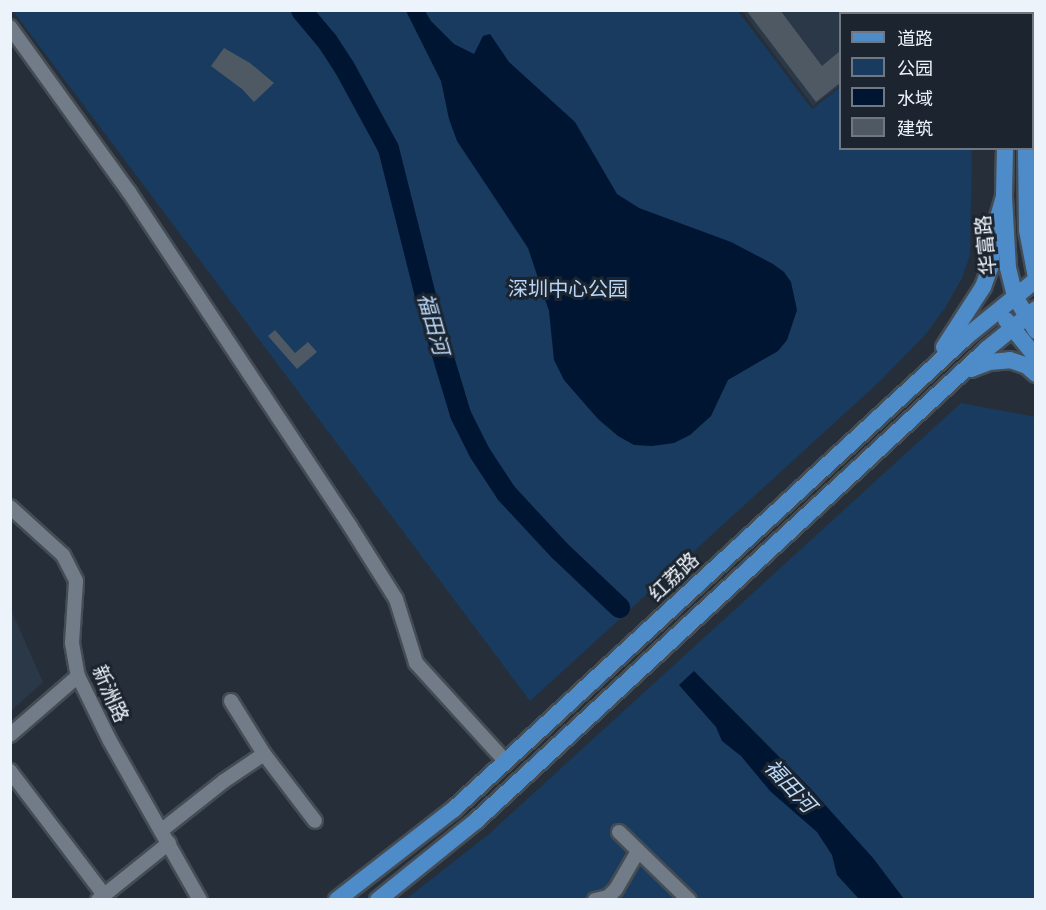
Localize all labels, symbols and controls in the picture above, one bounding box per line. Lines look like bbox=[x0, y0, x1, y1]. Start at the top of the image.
legend bbox=[839, 12, 1034, 150]
text: 道路 bbox=[897, 28, 933, 50]
text: 公园 bbox=[897, 58, 933, 80]
text: 水域 bbox=[897, 88, 933, 110]
text: 建筑 bbox=[897, 118, 933, 140]
street label: 华富路 bbox=[971, 214, 1001, 276]
park label: 深圳中心公园 bbox=[508, 277, 628, 301]
water label: 福田河 bbox=[412, 290, 454, 358]
street label: 红荔路 bbox=[644, 548, 704, 606]
street label: 新洲路 bbox=[87, 662, 133, 726]
water label: 福田河 bbox=[759, 754, 821, 818]

